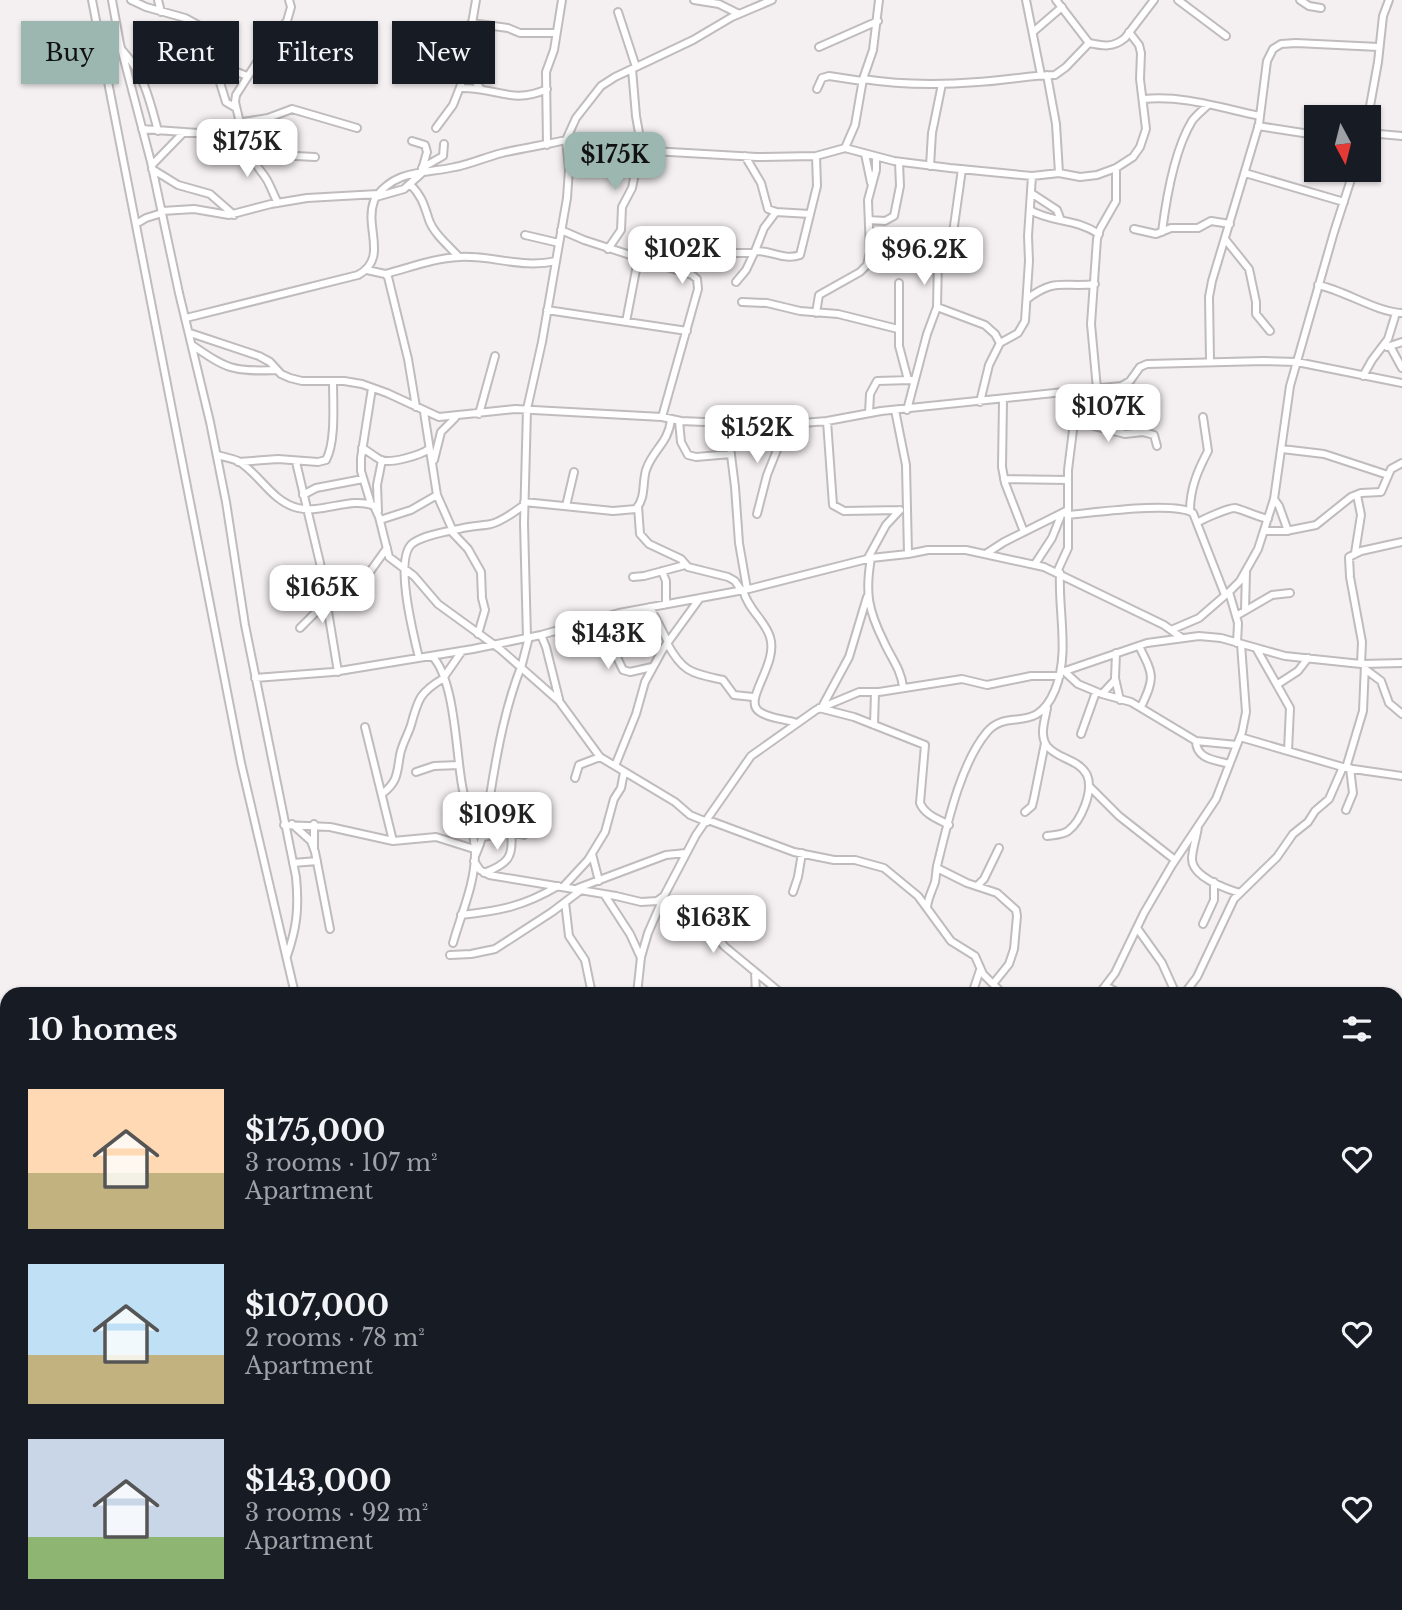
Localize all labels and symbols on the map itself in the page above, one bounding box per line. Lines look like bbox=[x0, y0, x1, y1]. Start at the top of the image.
north arrow bbox=[1304, 105, 1381, 182]
pin: $175K bbox=[198, 120, 296, 179]
pin: $175K bbox=[566, 132, 664, 192]
pin: $102K bbox=[633, 226, 731, 286]
pin: $96.2K bbox=[867, 228, 981, 287]
pin: $107K bbox=[1059, 384, 1157, 444]
pin: $152K bbox=[708, 406, 806, 465]
pin: $165K bbox=[273, 566, 371, 625]
pin: $143K bbox=[559, 612, 657, 671]
pin: $109K bbox=[448, 792, 546, 852]
pin: $163K bbox=[664, 895, 762, 955]

